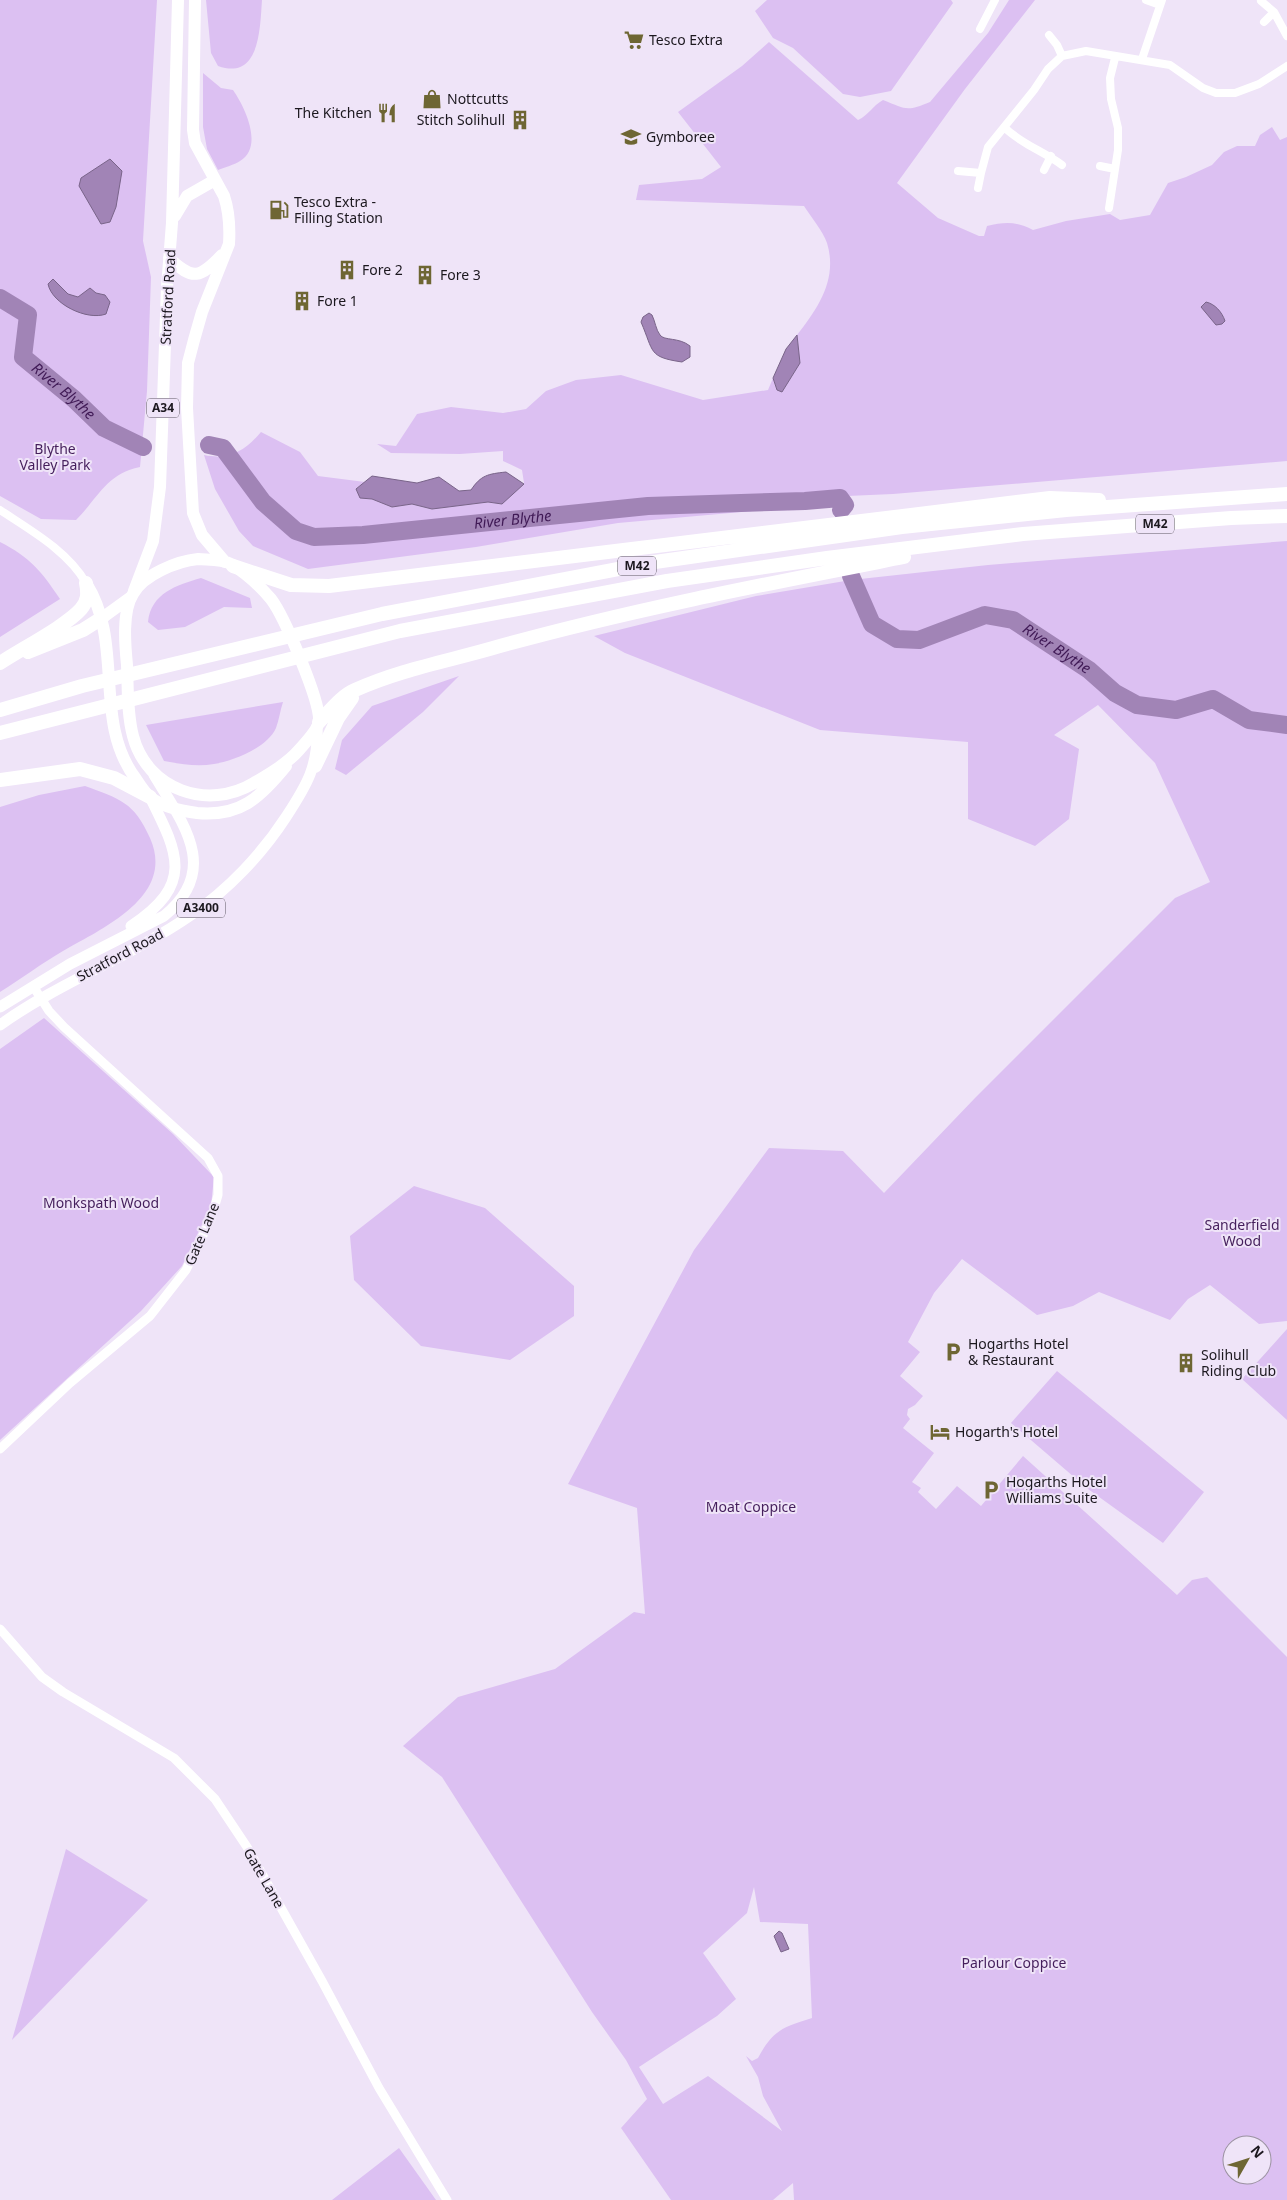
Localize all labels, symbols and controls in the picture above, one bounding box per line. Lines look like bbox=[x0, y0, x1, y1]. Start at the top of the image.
supermarket icon: Tesco Extra bbox=[623, 29, 645, 51]
place label: Tesco Extra bbox=[649, 30, 723, 49]
shop icon: Nottcutts bbox=[421, 88, 443, 110]
place label: Nottcutts bbox=[447, 89, 509, 108]
restaurant icon: The Kitchen bbox=[376, 102, 398, 124]
place label: The Kitchen bbox=[295, 103, 372, 122]
building icon: Stitch Solihull bbox=[509, 109, 531, 131]
place label: Stitch Solihull bbox=[417, 110, 505, 129]
school or university icon: Gymboree bbox=[620, 126, 642, 148]
place label: Gymboree bbox=[646, 127, 715, 146]
place label: Tesco Extra - Filling Station bbox=[294, 192, 383, 227]
fuel station icon: Tesco Extra - Filling Station bbox=[268, 199, 290, 221]
street label: Stratford Road bbox=[156, 249, 179, 345]
building icon: Fore 2 bbox=[336, 259, 358, 281]
place label: Fore 2 bbox=[362, 260, 403, 279]
building icon: Fore 3 bbox=[414, 264, 436, 286]
place label: Fore 3 bbox=[440, 265, 481, 284]
building icon: Fore 1 bbox=[291, 290, 313, 312]
place label: Fore 1 bbox=[317, 291, 358, 310]
water label: River Blythe bbox=[28, 357, 101, 424]
road number: A34 bbox=[147, 398, 179, 418]
park label: Blythe Valley Park bbox=[19, 439, 91, 474]
water label: River Blythe bbox=[473, 505, 553, 533]
road number: M42 bbox=[1136, 514, 1174, 534]
road number: M42 bbox=[618, 556, 656, 576]
water label: River Blythe bbox=[1019, 618, 1096, 678]
road number: A3400 bbox=[177, 898, 225, 918]
street label: Stratford Road bbox=[73, 924, 167, 985]
park label: Monkspath Wood bbox=[43, 1193, 159, 1212]
street label: Gate Lane bbox=[180, 1199, 223, 1268]
park label: Sanderfield Wood bbox=[1204, 1215, 1280, 1250]
place label: Hogarths Hotel & Restaurant bbox=[968, 1334, 1069, 1369]
parking icon: Hogarths Hotel & Restaurant bbox=[942, 1341, 964, 1363]
place label: Solihull Riding Club bbox=[1201, 1345, 1276, 1380]
building icon: Solihull Riding Club bbox=[1175, 1352, 1197, 1374]
hotel icon: Hogarth's Hotel bbox=[929, 1421, 951, 1443]
place label: Hogarth's Hotel bbox=[955, 1422, 1058, 1441]
place label: Hogarths Hotel Williams Suite bbox=[1006, 1472, 1107, 1507]
parking icon: Hogarths Hotel Williams Suite bbox=[980, 1479, 1002, 1501]
park label: Moat Coppice bbox=[706, 1497, 796, 1516]
street label: Gate Lane bbox=[240, 1844, 289, 1911]
park label: Parlour Coppice bbox=[961, 1953, 1067, 1972]
north arrow bbox=[1222, 2135, 1272, 2185]
text: N bbox=[1247, 2141, 1268, 2162]

